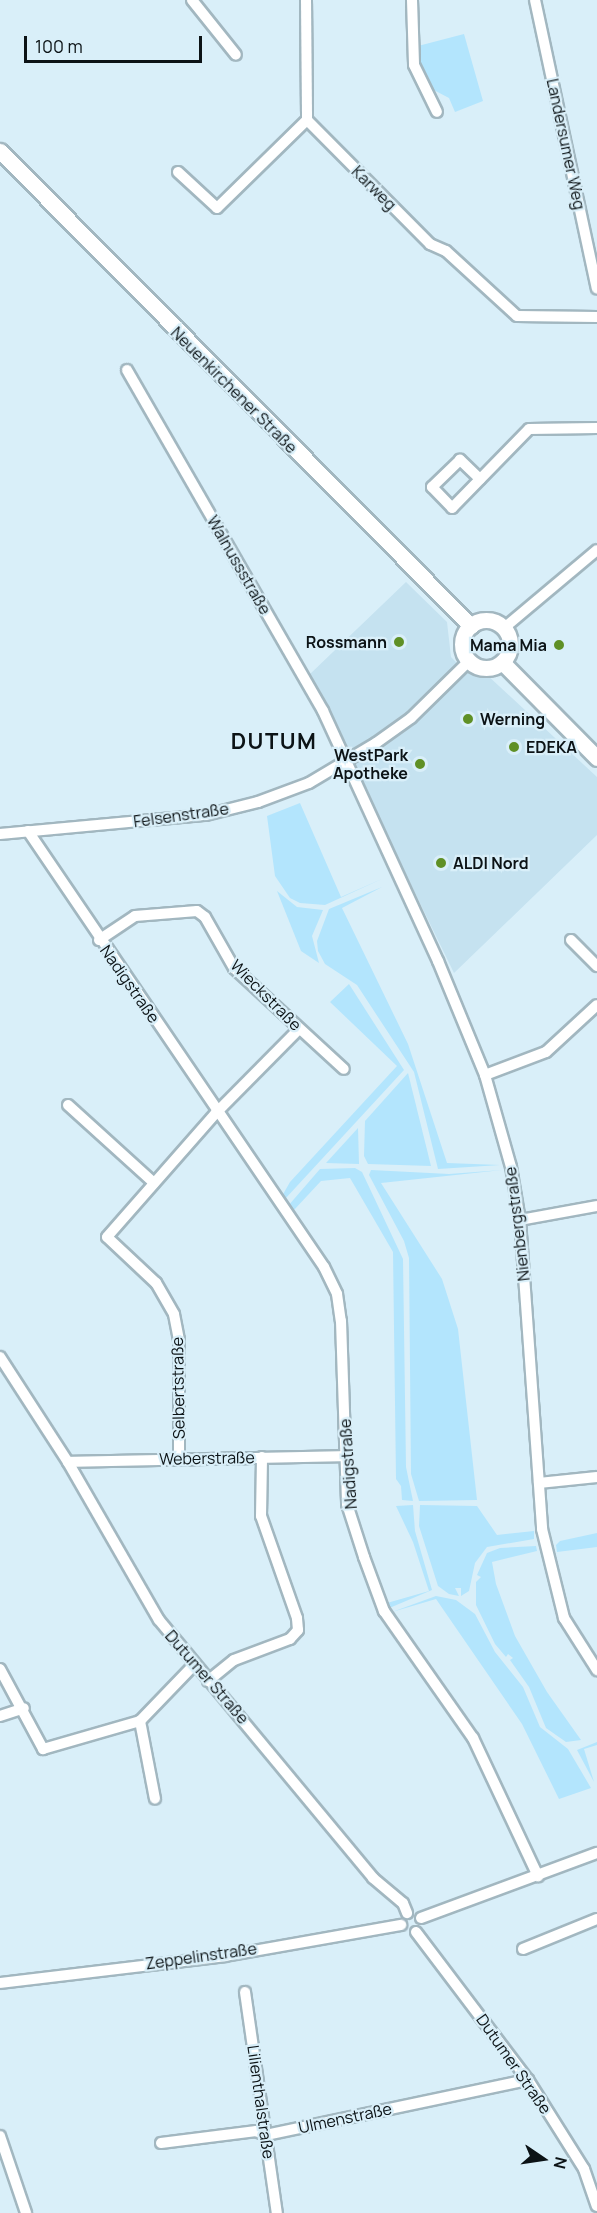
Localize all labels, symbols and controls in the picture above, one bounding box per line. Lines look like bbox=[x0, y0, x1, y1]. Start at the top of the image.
scale bar bbox=[27, 24, 206, 62]
text: 100 m bbox=[35, 34, 83, 58]
street label: Landersumer Weg bbox=[543, 77, 589, 211]
street label: Karweg bbox=[348, 162, 400, 214]
street label: Neuenkirchener Straße bbox=[167, 323, 301, 457]
street label: Walnussstraße bbox=[203, 512, 275, 618]
place label: Rossmann bbox=[306, 632, 387, 652]
marker: Rossmann bbox=[392, 635, 406, 649]
place label: Mama Mia bbox=[470, 635, 547, 655]
marker: Mama Mia bbox=[552, 638, 566, 652]
place label: Werning bbox=[480, 709, 545, 729]
marker: Werning bbox=[461, 712, 475, 726]
district label: DUTUM bbox=[231, 729, 317, 755]
place label: EDEKA bbox=[526, 737, 577, 757]
marker: EDEKA bbox=[507, 740, 521, 754]
place label: WestPark Apotheke bbox=[333, 745, 408, 783]
marker: WestPark Apotheke bbox=[413, 757, 427, 771]
street label: Felsenstraße bbox=[132, 799, 230, 831]
place label: ALDI Nord bbox=[453, 853, 529, 873]
marker: ALDI Nord bbox=[434, 856, 448, 870]
street label: Nadigstraße bbox=[96, 941, 164, 1027]
street label: Wieckstraße bbox=[227, 956, 305, 1034]
street label: Nienbergstraße bbox=[500, 1166, 534, 1282]
street label: Selbertstraße bbox=[168, 1337, 188, 1439]
street label: Nadigstraße bbox=[335, 1418, 361, 1510]
street label: Weberstraße bbox=[159, 1448, 255, 1468]
street label: Dutumer Straße bbox=[161, 1626, 253, 1728]
street label: Zeppelinstraße bbox=[144, 1939, 258, 1973]
street label: Dutumer Straße bbox=[472, 2010, 556, 2118]
street label: Lilienthalstraße bbox=[244, 2044, 278, 2160]
street label: Ulmenstraße bbox=[296, 2099, 394, 2137]
north arrow bbox=[513, 2129, 573, 2189]
text: N bbox=[549, 2155, 573, 2171]

